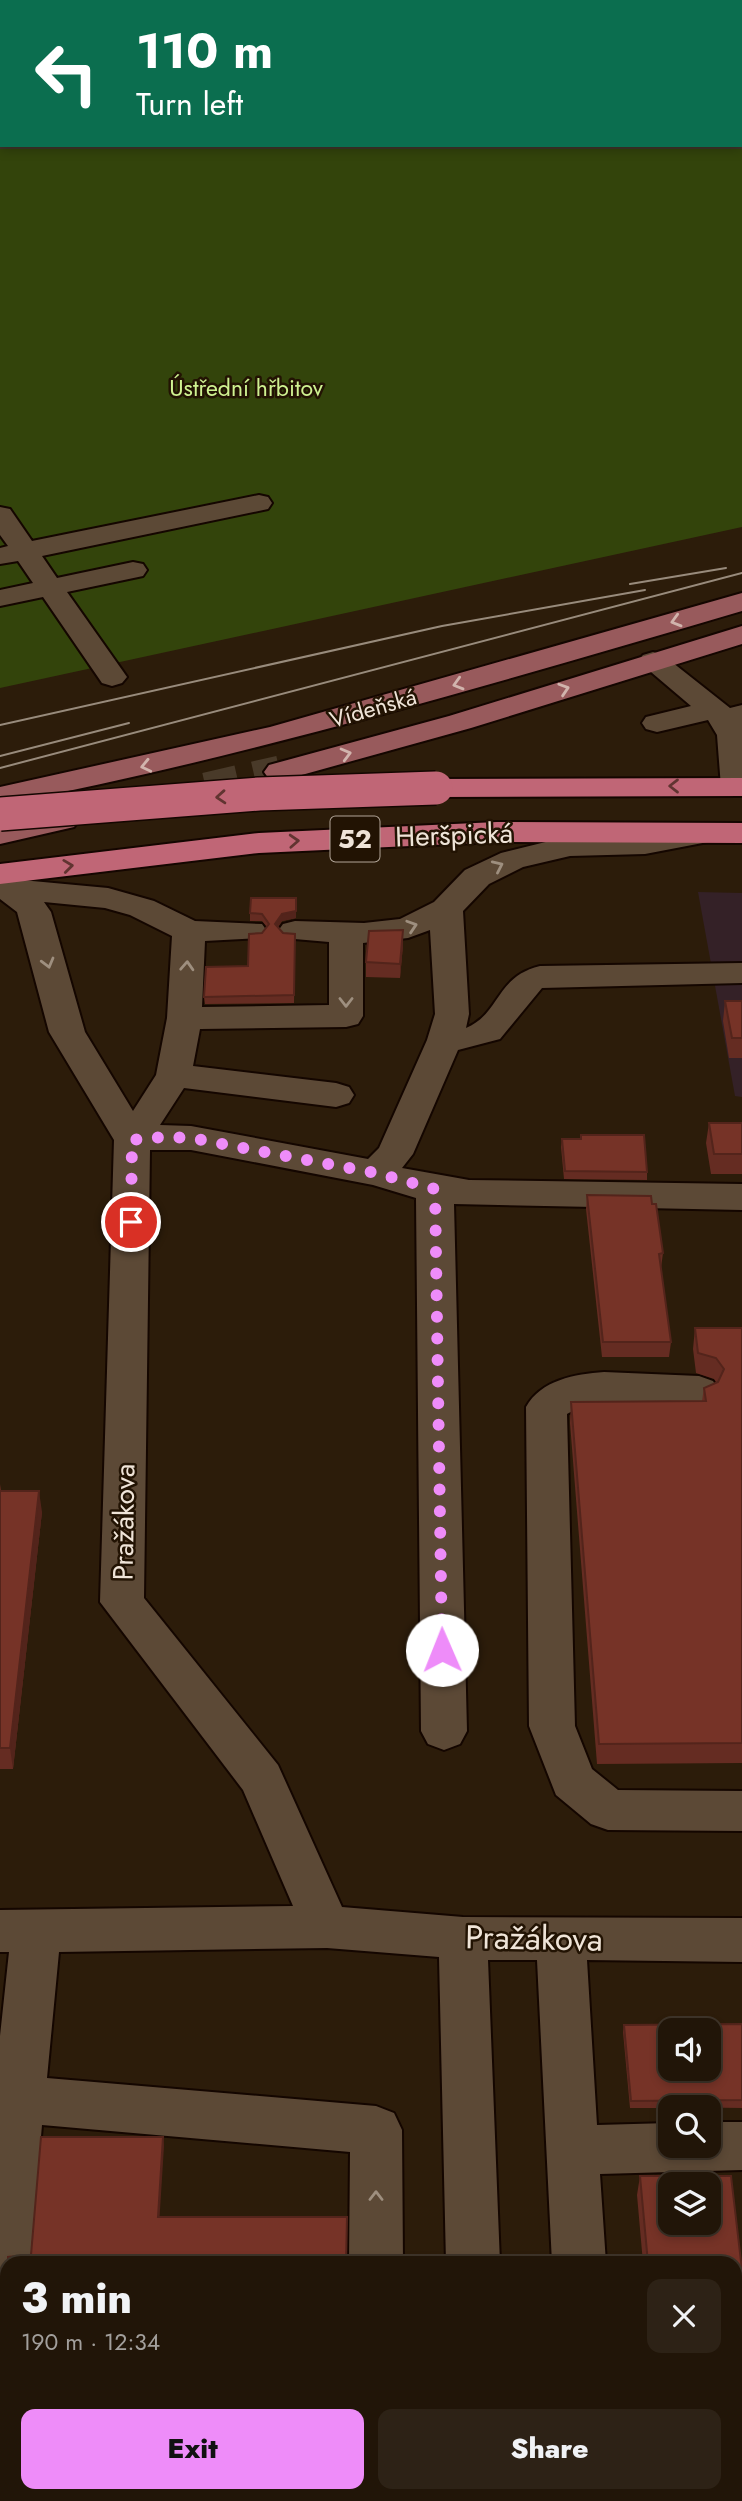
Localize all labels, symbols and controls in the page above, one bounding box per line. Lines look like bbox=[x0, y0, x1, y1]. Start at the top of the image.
text: 110 m bbox=[136, 16, 273, 86]
icon: left bbox=[21, 28, 112, 119]
text: Turn left bbox=[136, 81, 243, 127]
park label: Ústřední hřbitov bbox=[169, 371, 324, 405]
one-way arrow bbox=[671, 613, 683, 627]
one-way arrow bbox=[452, 675, 464, 690]
street label: Vídeňská bbox=[326, 679, 420, 737]
one-way arrow bbox=[558, 683, 570, 698]
one-way arrow bbox=[340, 748, 352, 762]
one-way arrow bbox=[140, 758, 152, 773]
one-way arrow bbox=[668, 778, 679, 794]
one-way arrow bbox=[216, 789, 227, 804]
street label: Heršpická bbox=[394, 812, 514, 858]
road number: 52 bbox=[330, 817, 380, 862]
one-way arrow bbox=[289, 834, 300, 849]
one-way arrow bbox=[62, 859, 74, 874]
one-way arrow bbox=[491, 861, 503, 875]
one-way arrow bbox=[405, 920, 417, 934]
one-way arrow bbox=[40, 957, 55, 969]
one-way arrow bbox=[180, 960, 195, 971]
one-way arrow bbox=[338, 997, 354, 1008]
pin bbox=[101, 1192, 161, 1252]
icon: arrive bbox=[112, 1203, 150, 1241]
street label: Pražákova bbox=[102, 1463, 146, 1581]
position arrow bbox=[405, 1613, 479, 1687]
street label: Pražákova bbox=[465, 1913, 603, 1963]
map controls bbox=[658, 2018, 721, 2235]
button: sound bbox=[658, 2018, 721, 2081]
button: search bbox=[658, 2095, 721, 2158]
button: layers bbox=[658, 2172, 721, 2235]
one-way arrow bbox=[368, 2191, 384, 2201]
text: 3 min bbox=[21, 2268, 132, 2329]
button: close bbox=[647, 2279, 721, 2353]
text: 190 m · 12:34 bbox=[21, 2325, 160, 2359]
button: Exit bbox=[21, 2409, 364, 2489]
button: Share bbox=[378, 2409, 721, 2489]

